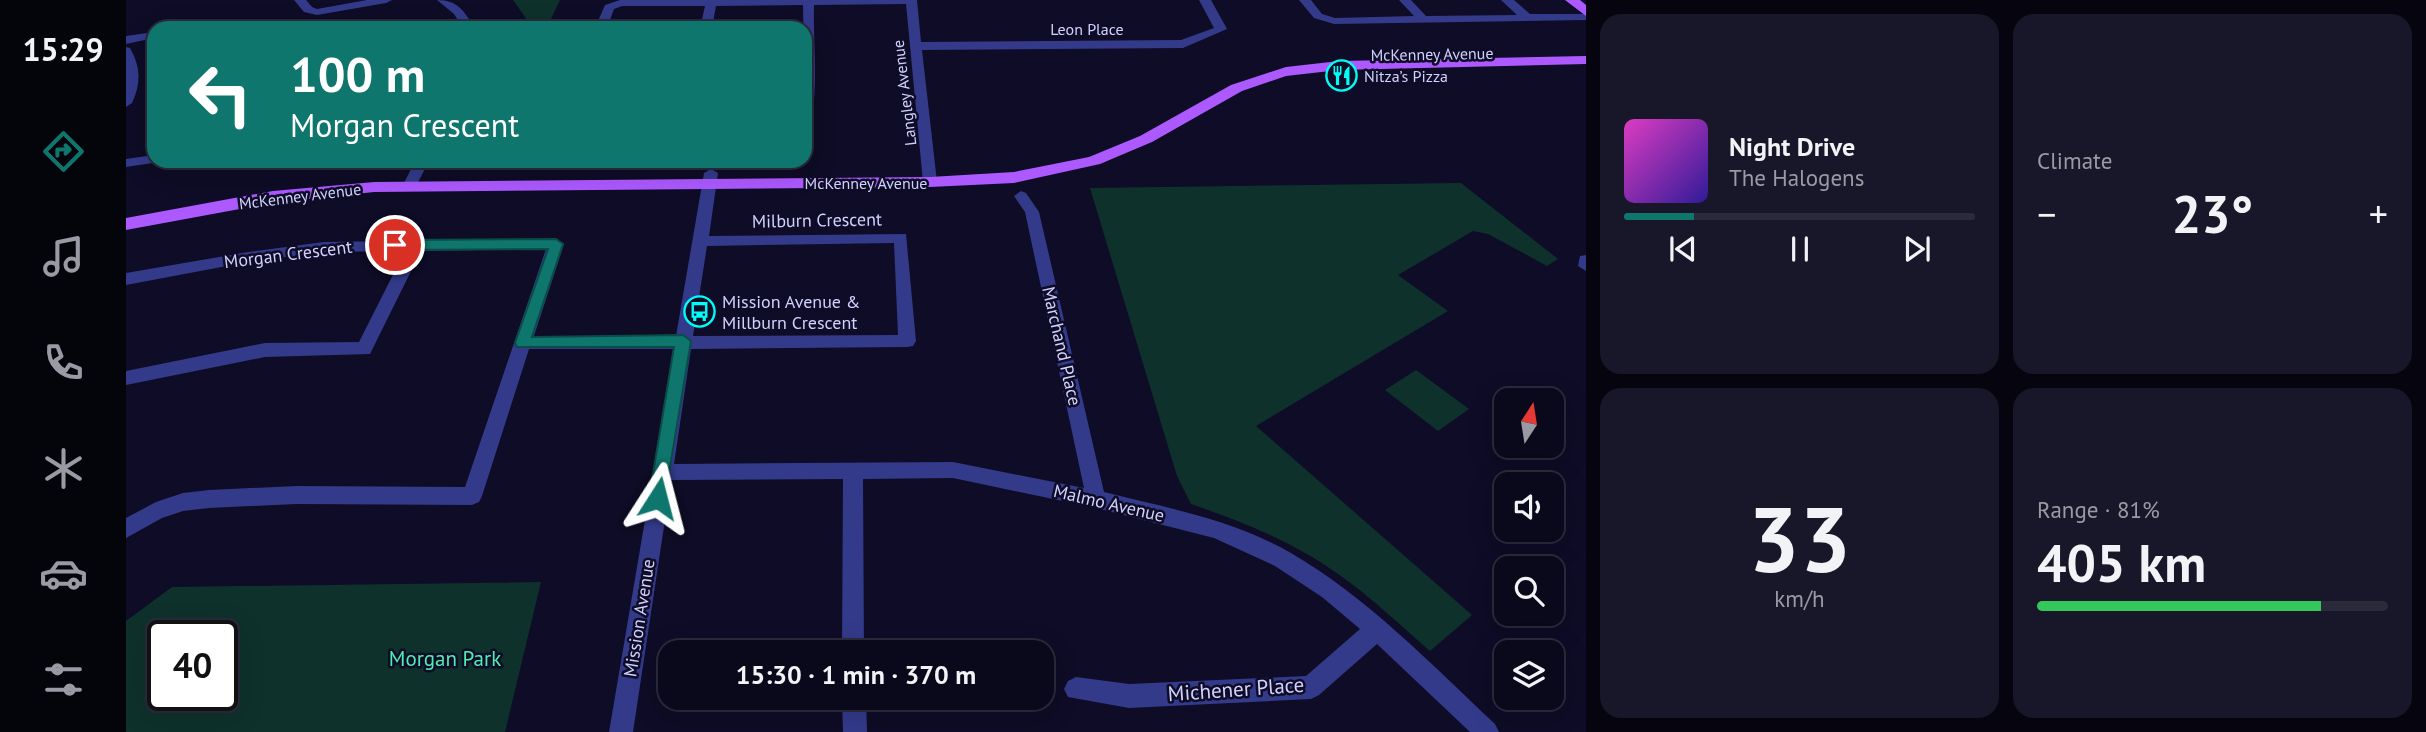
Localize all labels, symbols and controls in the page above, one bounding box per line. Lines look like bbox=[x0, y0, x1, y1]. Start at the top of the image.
street label: Leon Place bbox=[1050, 19, 1124, 39]
text: 15:29 bbox=[22, 28, 104, 70]
street label: Langley Avenue bbox=[888, 39, 920, 147]
text: 100 m bbox=[290, 42, 425, 106]
street label: McKenney Avenue bbox=[1370, 43, 1494, 65]
icon: left bbox=[175, 49, 266, 140]
restaurant icon: Nitza’s Pizza bbox=[1324, 59, 1358, 93]
place label: Nitza’s Pizza bbox=[1364, 66, 1448, 86]
text: Morgan Crescent bbox=[290, 104, 519, 146]
icon: directions bbox=[39, 127, 88, 176]
text: Night Drive bbox=[1729, 130, 1855, 163]
text: Climate bbox=[2037, 146, 2112, 175]
text: The Halogens bbox=[1729, 163, 1864, 192]
street label: McKenney Avenue bbox=[805, 173, 927, 193]
street label: McKenney Avenue bbox=[238, 179, 362, 213]
text: 23° bbox=[2172, 180, 2253, 247]
text: − bbox=[2037, 189, 2056, 238]
text: + bbox=[2369, 189, 2388, 238]
street label: Milburn Crescent bbox=[752, 207, 882, 233]
pin bbox=[365, 215, 425, 275]
icon: arrive bbox=[376, 226, 414, 264]
icon: previous bbox=[1664, 230, 1702, 268]
icon: pause bbox=[1781, 230, 1819, 268]
icon: next bbox=[1898, 230, 1936, 268]
icon: music bbox=[39, 232, 88, 281]
street label: Morgan Crescent bbox=[223, 235, 353, 273]
street label: Marchand Place bbox=[1037, 284, 1087, 408]
place label: Mission Avenue & Millburn Crescent bbox=[722, 290, 860, 334]
bus stop icon: Mission Avenue & Millburn Crescent bbox=[682, 294, 716, 328]
icon: phone bbox=[39, 338, 88, 387]
north arrow bbox=[1494, 388, 1564, 458]
map controls bbox=[1494, 388, 1564, 710]
icon: climate bbox=[39, 444, 88, 493]
position arrow bbox=[621, 461, 695, 535]
button: sound bbox=[1494, 472, 1564, 542]
street label: Malmo Avenue bbox=[1051, 479, 1167, 527]
text: 33 bbox=[1748, 479, 1851, 597]
text: Range · 81% bbox=[2037, 495, 2160, 524]
text: 405 km bbox=[2037, 529, 2206, 596]
icon: car bbox=[39, 549, 88, 598]
button: search bbox=[1494, 556, 1564, 626]
street label: Mission Avenue bbox=[618, 557, 660, 679]
text: km/h bbox=[1774, 584, 1825, 613]
speed limit sign: 40 bbox=[147, 620, 238, 711]
button: layers bbox=[1494, 640, 1564, 710]
park label: Morgan Park bbox=[389, 645, 501, 672]
icon: filters bbox=[39, 655, 88, 704]
text: 15:30 · 1 min · 370 m bbox=[736, 658, 976, 691]
street label: Michener Place bbox=[1167, 671, 1305, 707]

